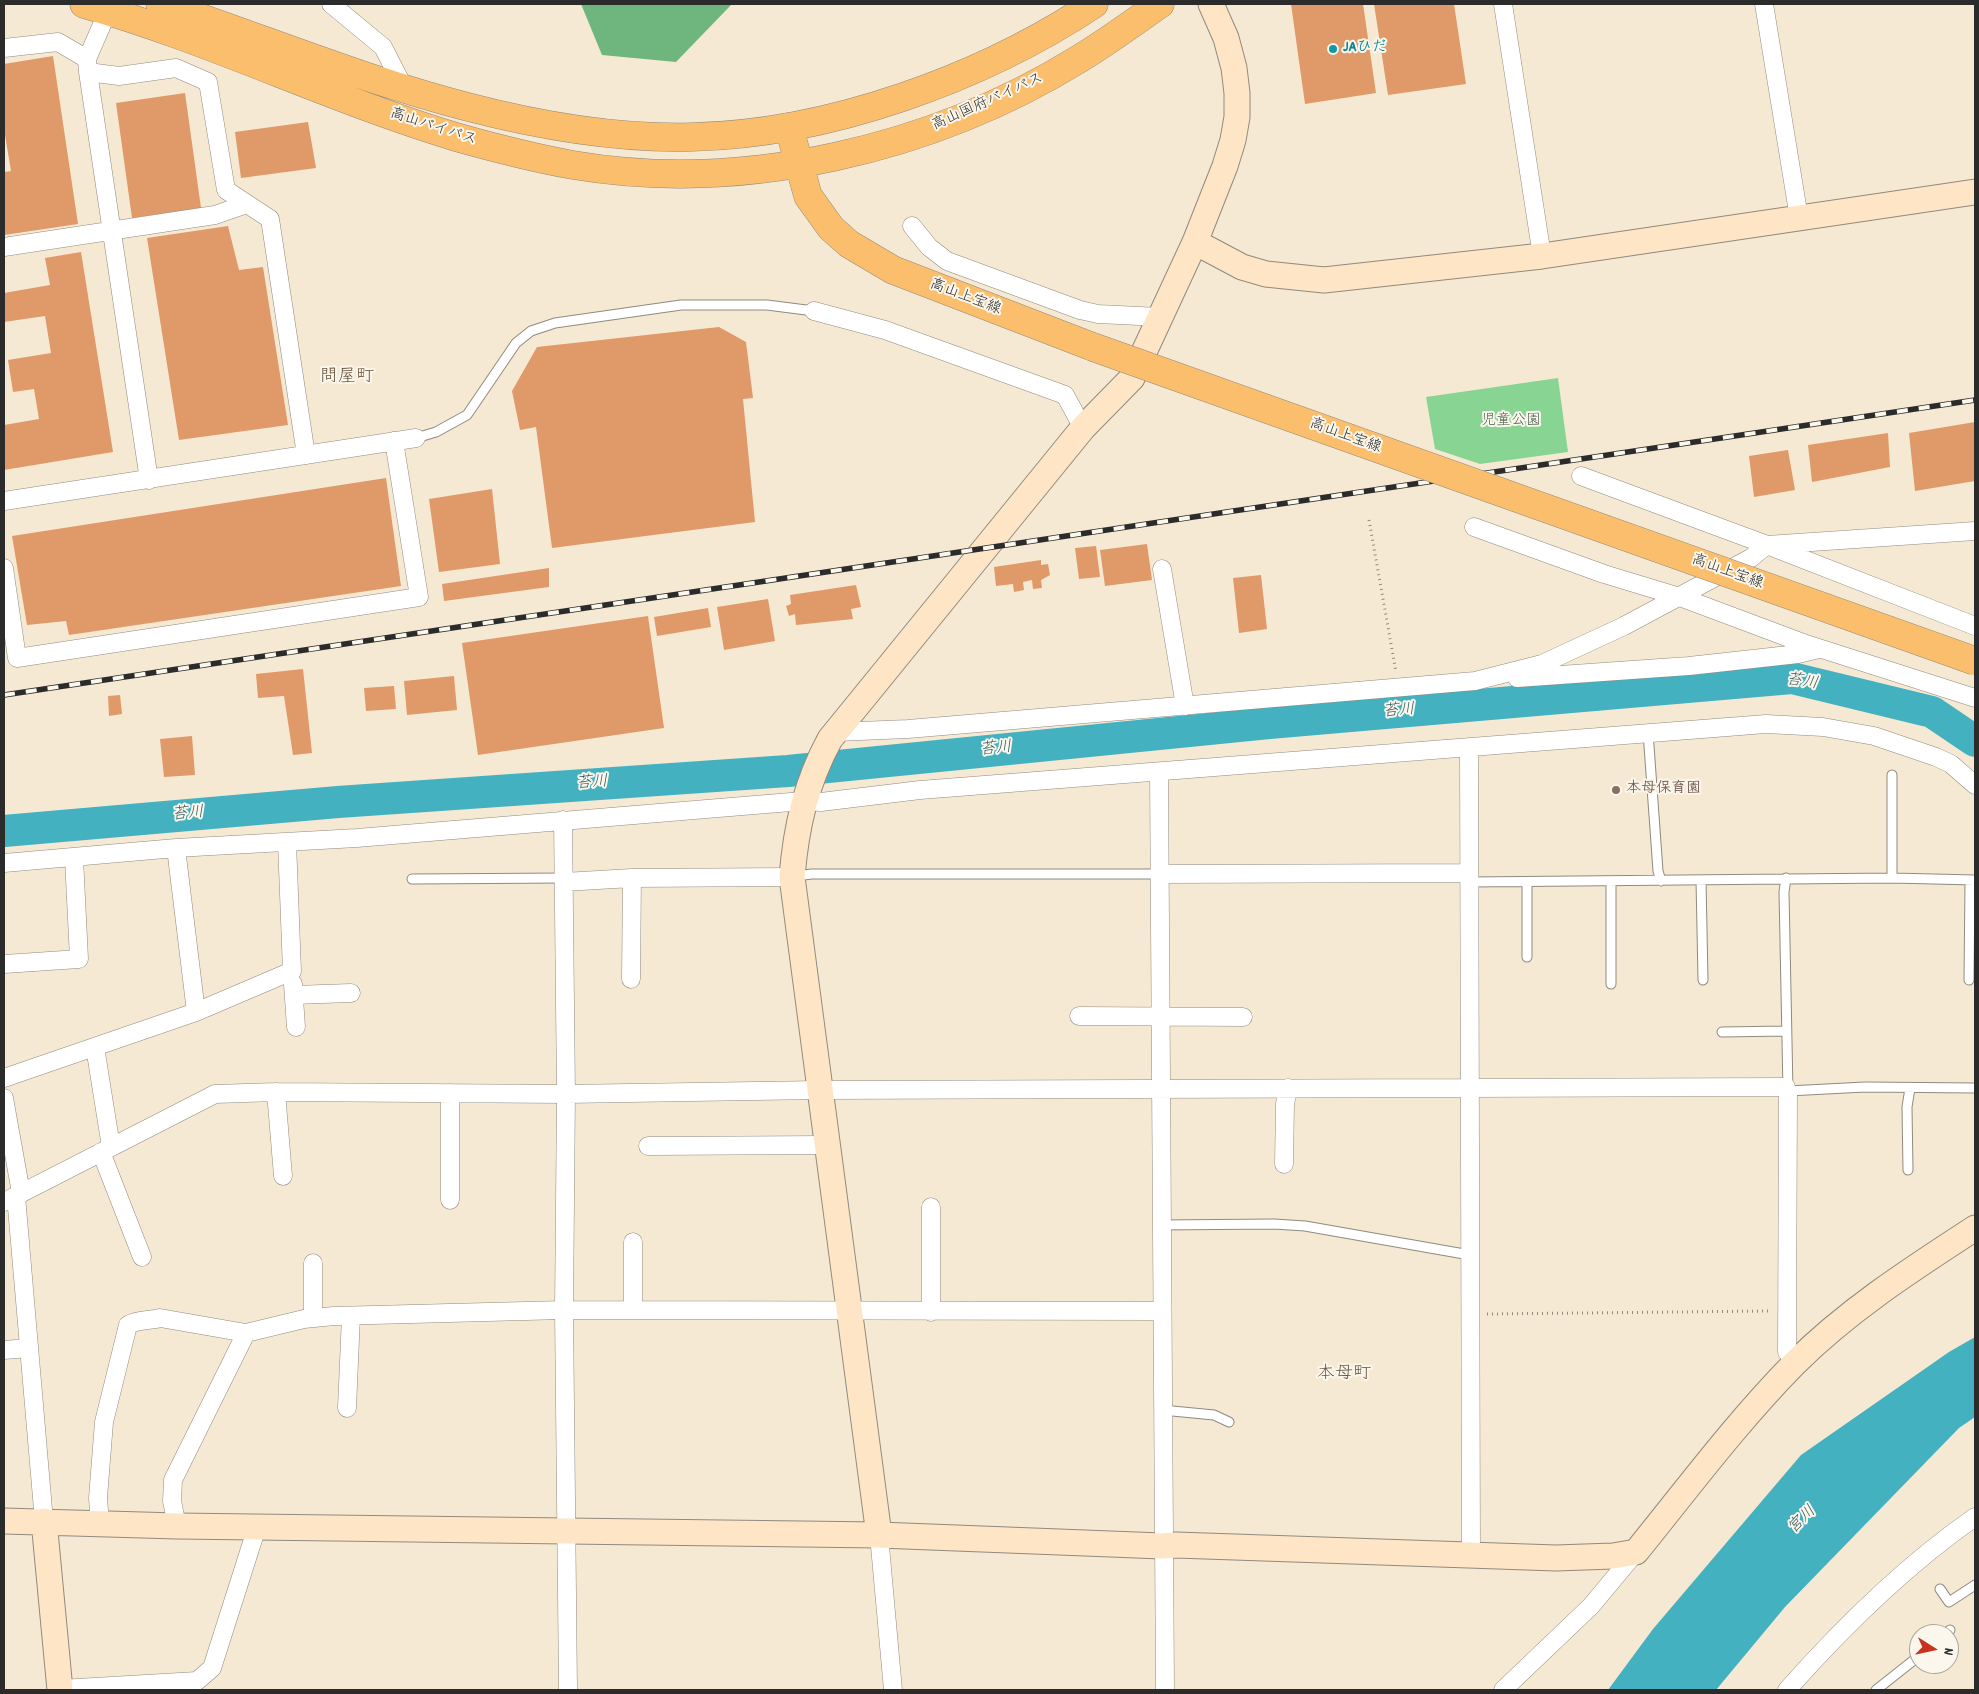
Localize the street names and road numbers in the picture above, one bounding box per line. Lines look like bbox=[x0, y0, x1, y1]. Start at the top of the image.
street label: 高山国府バイパス bbox=[930, 70, 1046, 136]
street label: 高山バイパス bbox=[387, 106, 479, 150]
street label: 高山上宝線 bbox=[927, 276, 1003, 320]
street label: 高山上宝線 bbox=[1307, 416, 1383, 458]
street label: 高山上宝線 bbox=[1689, 552, 1765, 594]

